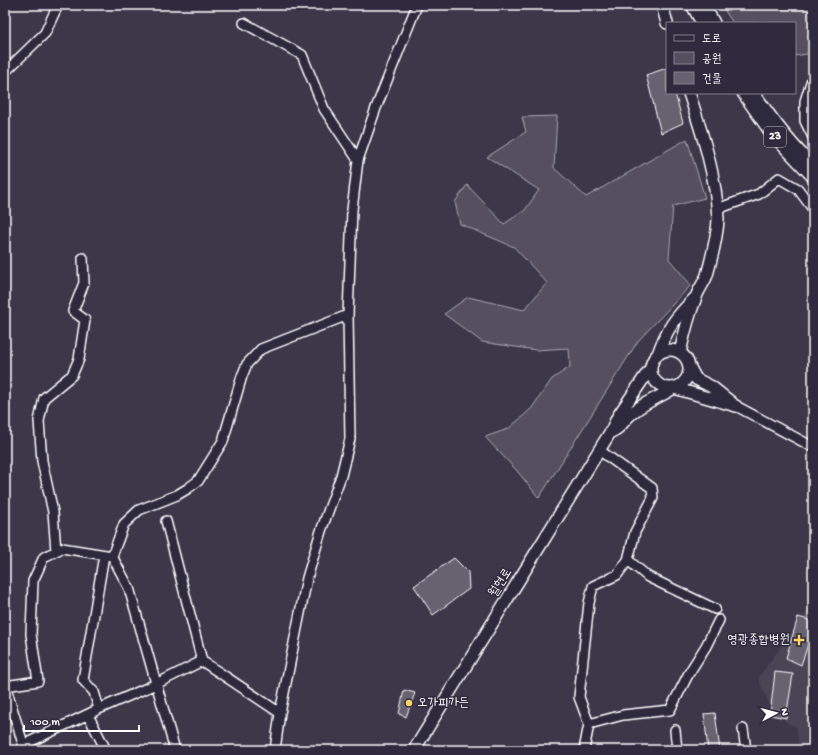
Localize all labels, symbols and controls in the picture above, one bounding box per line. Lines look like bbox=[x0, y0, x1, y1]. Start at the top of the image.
legend bbox=[666, 22, 796, 94]
text: 도로 bbox=[702, 33, 721, 47]
text: 공원 bbox=[702, 53, 721, 67]
text: 건물 bbox=[702, 73, 722, 87]
road number: 23 bbox=[764, 127, 786, 147]
street label: 월현로 bbox=[486, 566, 516, 600]
place label: 영광종합병원 bbox=[727, 633, 790, 648]
marker: 영광종합병원 bbox=[793, 634, 805, 646]
north arrow bbox=[756, 693, 796, 733]
place label: 오가피가든 bbox=[417, 696, 469, 711]
marker: 오가피가든 bbox=[404, 698, 414, 708]
scale bar bbox=[24, 707, 139, 733]
text: N bbox=[778, 708, 790, 716]
text: 100 m bbox=[29, 716, 60, 730]

